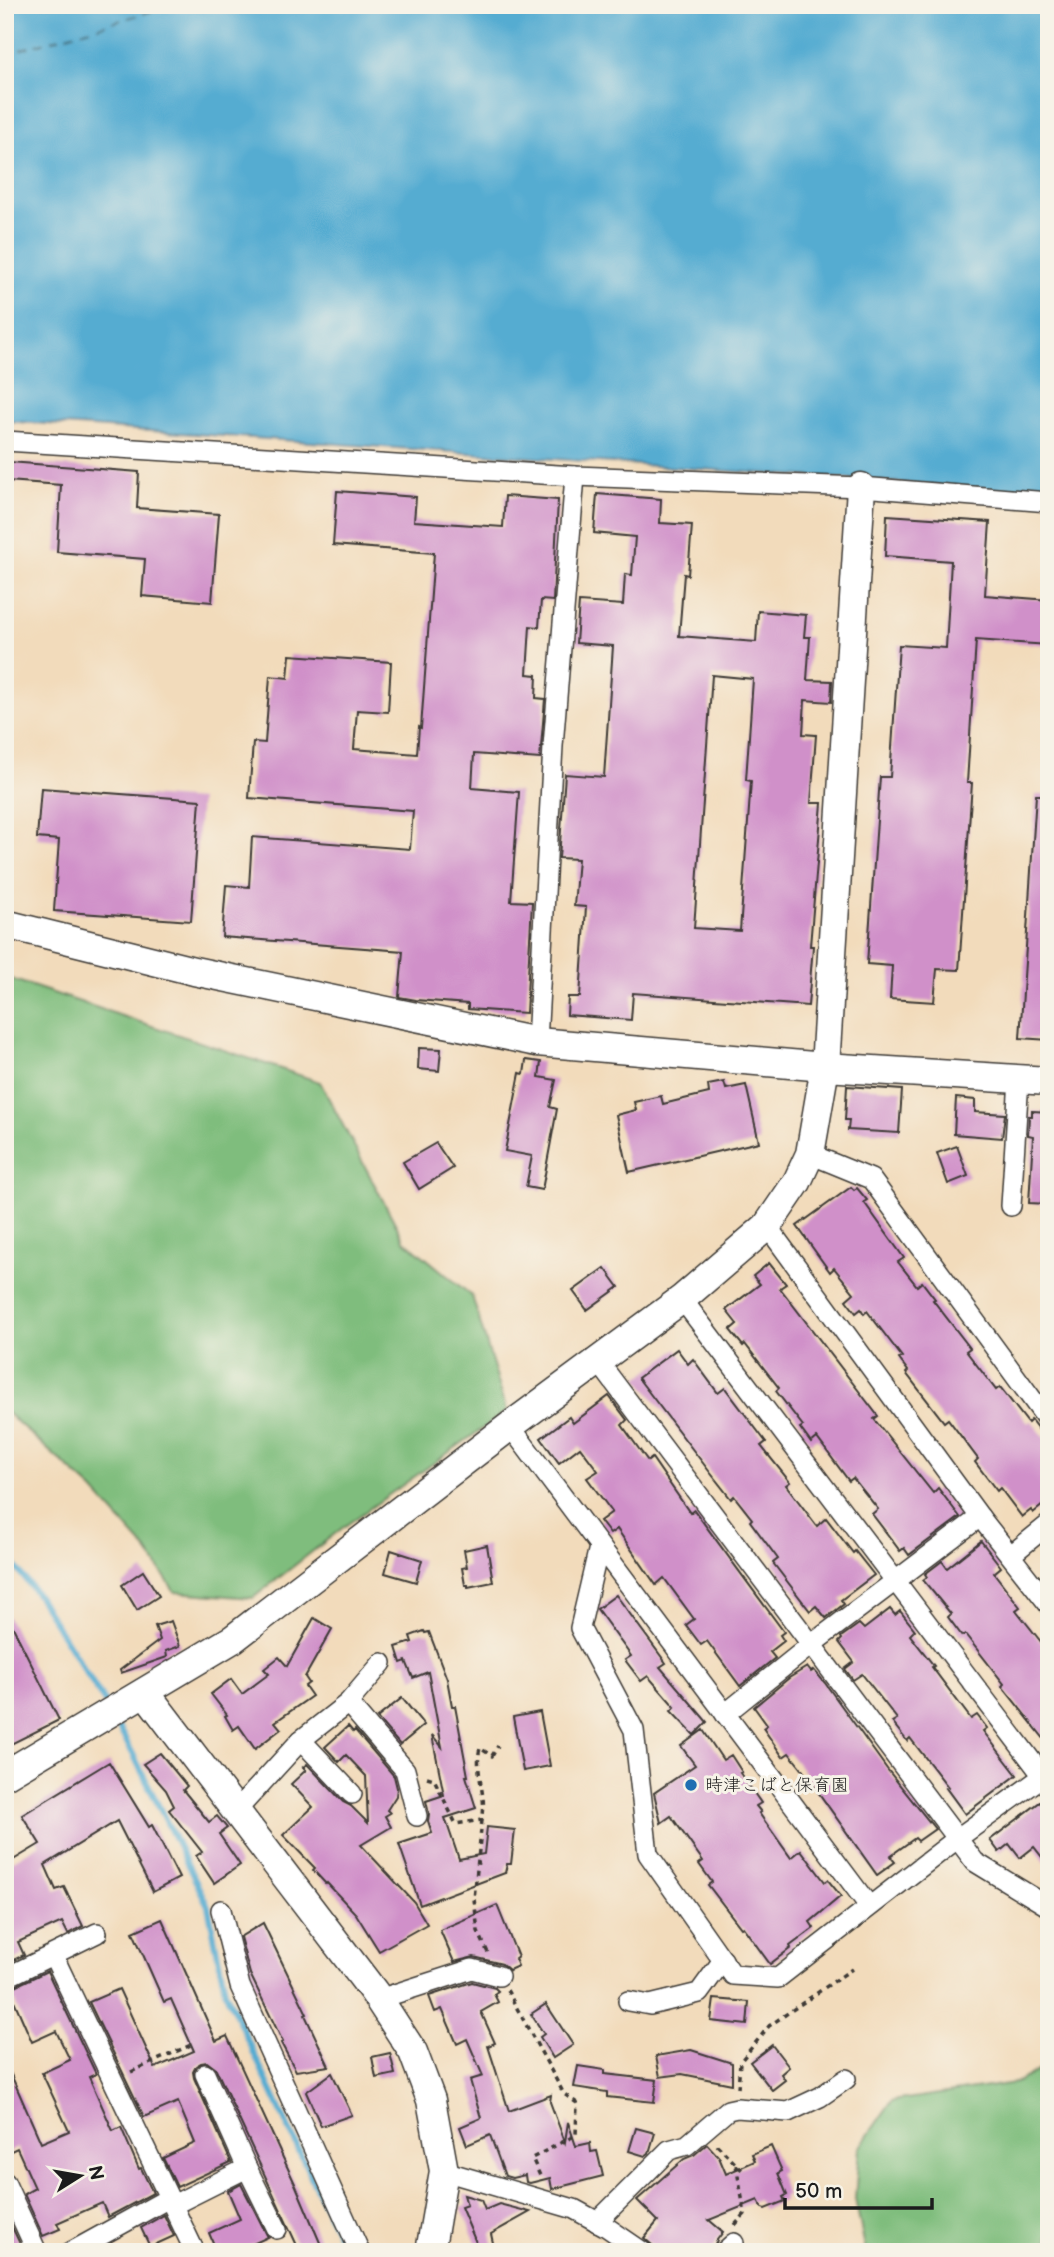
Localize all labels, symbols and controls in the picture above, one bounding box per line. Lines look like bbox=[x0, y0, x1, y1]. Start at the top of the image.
place label: 時津こばと保育園 bbox=[705, 1775, 849, 1796]
marker: 時津こばと保育園 bbox=[683, 1777, 699, 1793]
north arrow bbox=[46, 2142, 116, 2212]
text: N bbox=[83, 2164, 108, 2182]
scale bar bbox=[785, 2166, 932, 2210]
text: 50 m bbox=[795, 2179, 842, 2204]

